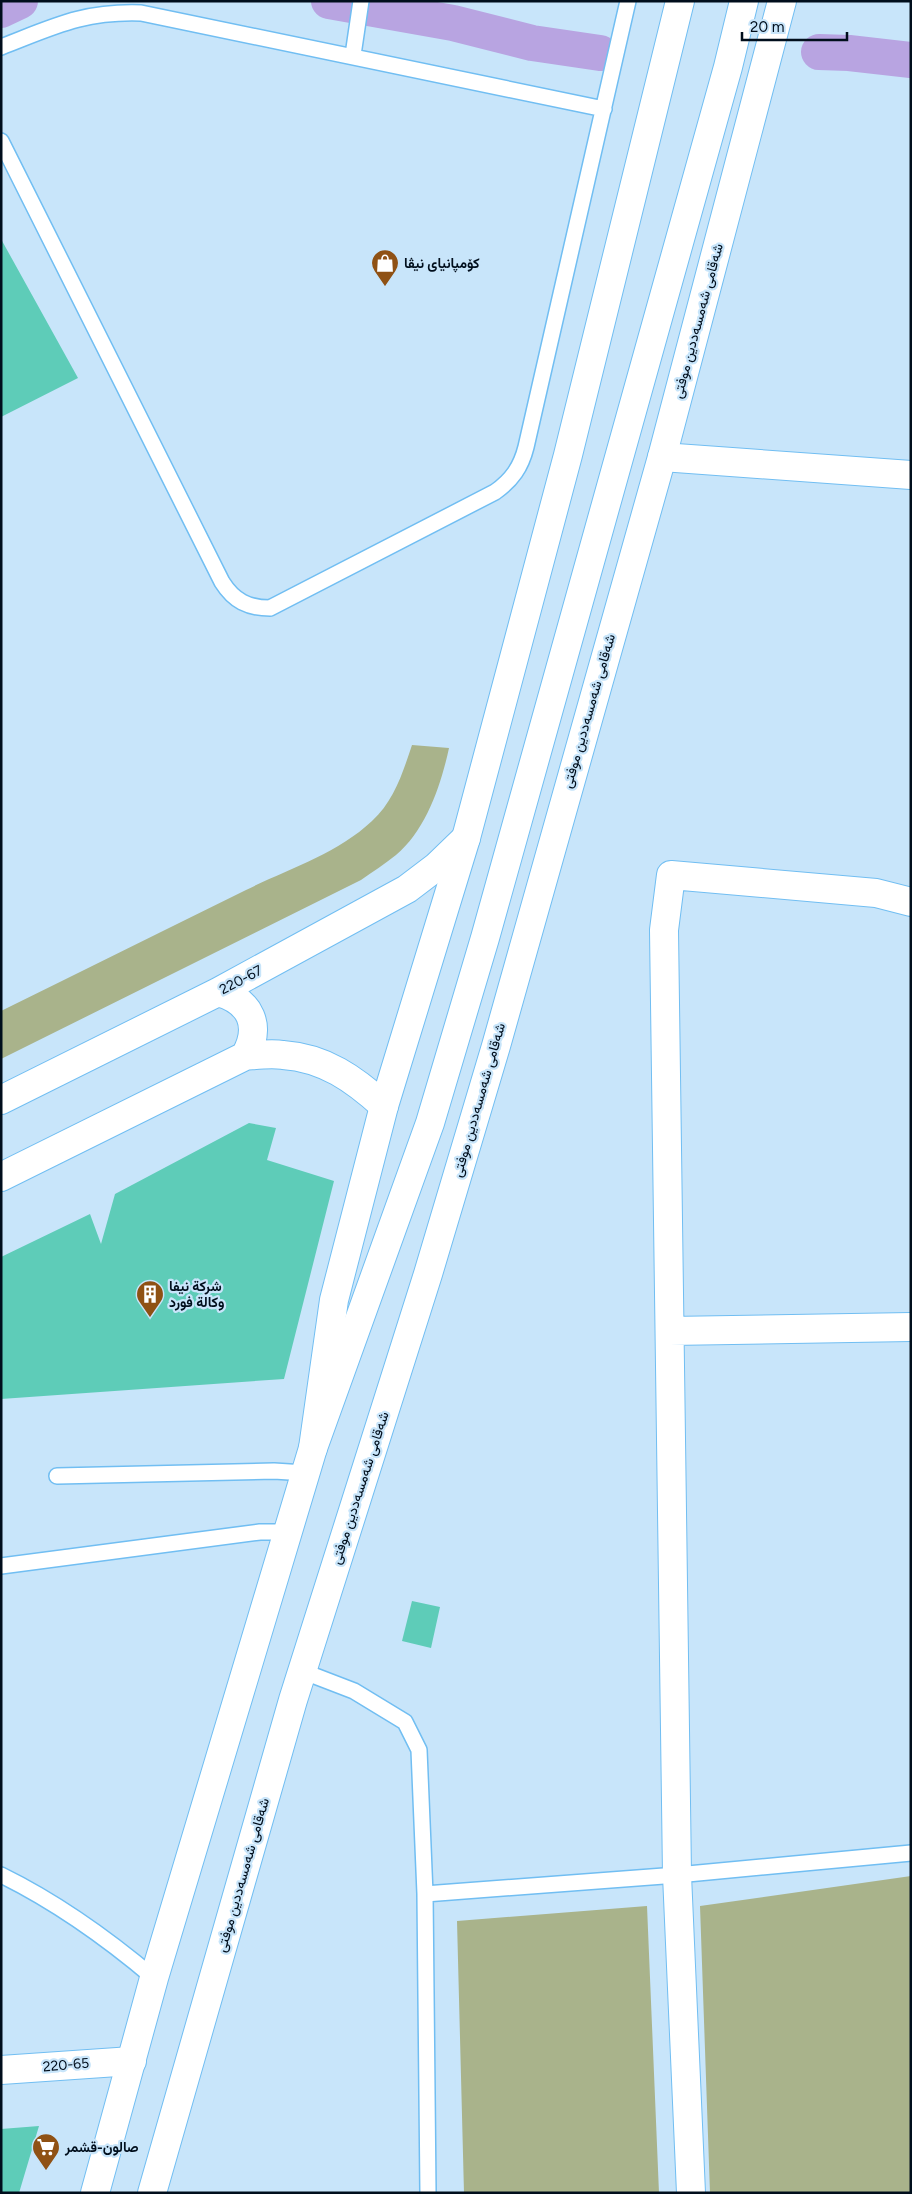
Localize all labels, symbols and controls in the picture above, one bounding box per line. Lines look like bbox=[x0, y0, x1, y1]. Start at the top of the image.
scale bar bbox=[742, 10, 847, 42]
text: 20 m bbox=[750, 18, 784, 36]
street label: شەقامی شەمسەددین موفتی bbox=[669, 242, 727, 400]
shop icon: کۆمپانیای نیڤا bbox=[370, 248, 400, 287]
place label: کۆمپانیای نیڤا bbox=[404, 255, 480, 273]
street label: شەقامی شەمسەددین موفتی bbox=[559, 632, 619, 790]
street label: 220-67 bbox=[217, 961, 266, 998]
street label: شەقامی شەمسەددین موفتی bbox=[449, 1021, 509, 1179]
place label: شركة نيفا وكالة فورد bbox=[169, 1278, 225, 1311]
building icon: شركة نيفا وكالة فورد bbox=[135, 1279, 165, 1318]
street label: شەقامی شەمسەددین موفتی bbox=[327, 1410, 393, 1566]
street label: شەقامی شەمسەددین موفتی bbox=[213, 1796, 273, 1954]
street label: 220-65 bbox=[42, 2055, 90, 2075]
supermarket icon: صالون-قشمر bbox=[31, 2132, 61, 2171]
place label: صالون-قشمر bbox=[64, 2139, 139, 2156]

